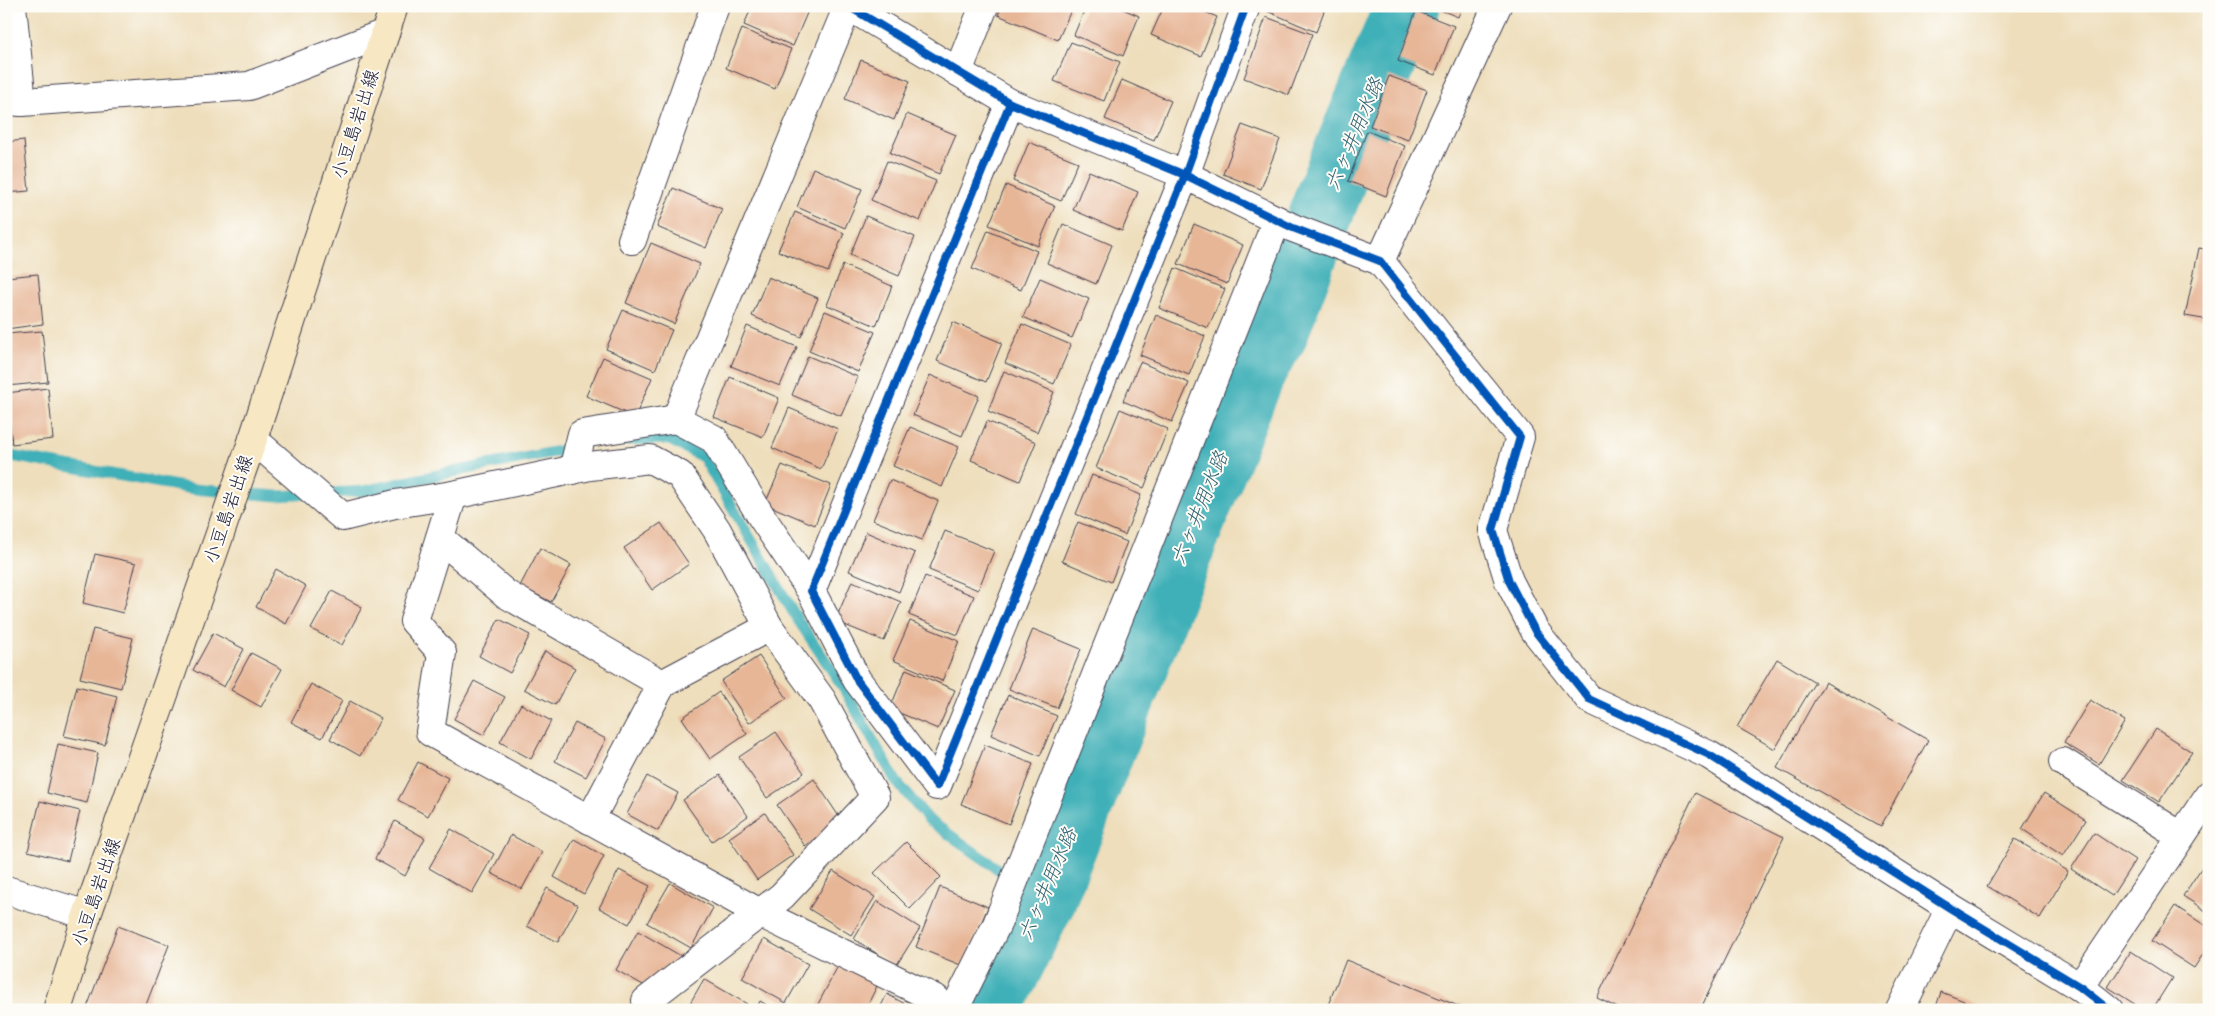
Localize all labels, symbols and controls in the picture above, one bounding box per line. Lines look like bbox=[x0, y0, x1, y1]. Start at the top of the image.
street label: 小豆島岩出線 bbox=[326, 66, 384, 182]
water label: 六ヶ井用水路 bbox=[1320, 73, 1389, 194]
water label: 六ヶ井用水路 bbox=[1165, 447, 1233, 568]
street label: 小豆島岩出線 bbox=[199, 451, 257, 567]
water label: 六ヶ井用水路 bbox=[1013, 823, 1082, 944]
street label: 小豆島岩出線 bbox=[67, 834, 125, 950]

